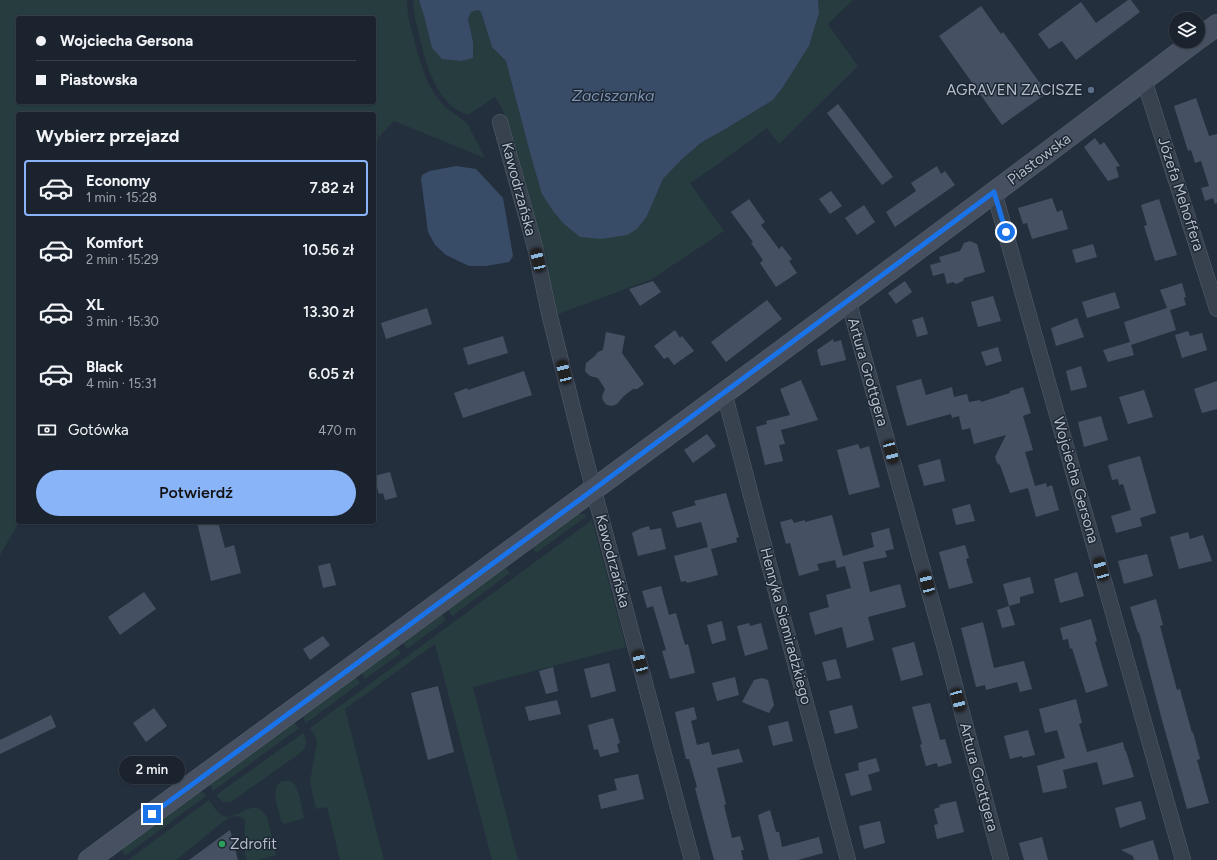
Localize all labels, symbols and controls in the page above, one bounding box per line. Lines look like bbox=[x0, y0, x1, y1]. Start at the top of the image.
map controls bbox=[1169, 12, 1205, 48]
button: layers bbox=[1169, 12, 1205, 48]
text: Wojciecha Gersona bbox=[60, 32, 193, 50]
text: Piastowska bbox=[60, 71, 137, 89]
place label: AGRAVEN ZACISZE bbox=[946, 81, 1083, 99]
marker: AGRAVEN ZACISZE bbox=[1086, 85, 1096, 95]
water label: Zaciszanka bbox=[572, 86, 654, 105]
text: Wybierz przejazd bbox=[36, 125, 179, 147]
street label: Piastowska bbox=[1004, 129, 1074, 189]
street label: Józefa Mehoffera bbox=[1154, 135, 1208, 253]
street label: Kawodrzańska bbox=[498, 140, 540, 238]
icon: car bbox=[38, 170, 74, 206]
text: Economy bbox=[86, 172, 151, 190]
text: 7.82 zł bbox=[309, 179, 354, 197]
text: 1 min · 15:28 bbox=[86, 190, 157, 205]
route start bbox=[997, 223, 1015, 241]
icon: car bbox=[38, 232, 74, 268]
text: Komfort bbox=[86, 234, 143, 252]
text: 10.56 zł bbox=[302, 241, 354, 259]
car bbox=[529, 247, 547, 273]
text: 2 min · 15:29 bbox=[86, 252, 158, 267]
icon: car bbox=[38, 294, 74, 330]
text: XL bbox=[86, 296, 104, 314]
text: 13.30 zł bbox=[303, 303, 354, 321]
text: 3 min · 15:30 bbox=[86, 314, 159, 329]
street label: Artura Grottgera bbox=[844, 316, 892, 428]
icon: car bbox=[38, 356, 74, 392]
text: Black bbox=[86, 358, 123, 376]
car bbox=[555, 359, 573, 385]
text: 6.05 zł bbox=[308, 365, 354, 383]
text: 4 min · 15:31 bbox=[86, 376, 157, 391]
street label: Wojciecha Gersona bbox=[1049, 415, 1103, 545]
icon: cash bbox=[36, 419, 58, 441]
text: Gotówka bbox=[68, 421, 129, 439]
text: 470 m bbox=[318, 423, 356, 438]
car bbox=[882, 439, 900, 465]
button: Potwierdź bbox=[36, 470, 356, 516]
street label: Kawodrzańska bbox=[592, 512, 634, 610]
street label: Henryka Siemiradzkiego bbox=[756, 546, 816, 707]
car bbox=[1092, 556, 1110, 582]
car bbox=[918, 570, 936, 596]
car bbox=[631, 649, 649, 675]
car bbox=[949, 687, 967, 713]
street label: Artura Grottgera bbox=[956, 721, 1002, 833]
callout: 2 min bbox=[119, 756, 185, 784]
text: 2 min bbox=[136, 762, 168, 777]
route end bbox=[143, 805, 161, 823]
place label: Zdrofit bbox=[230, 835, 277, 853]
marker: Zdrofit bbox=[217, 839, 227, 849]

